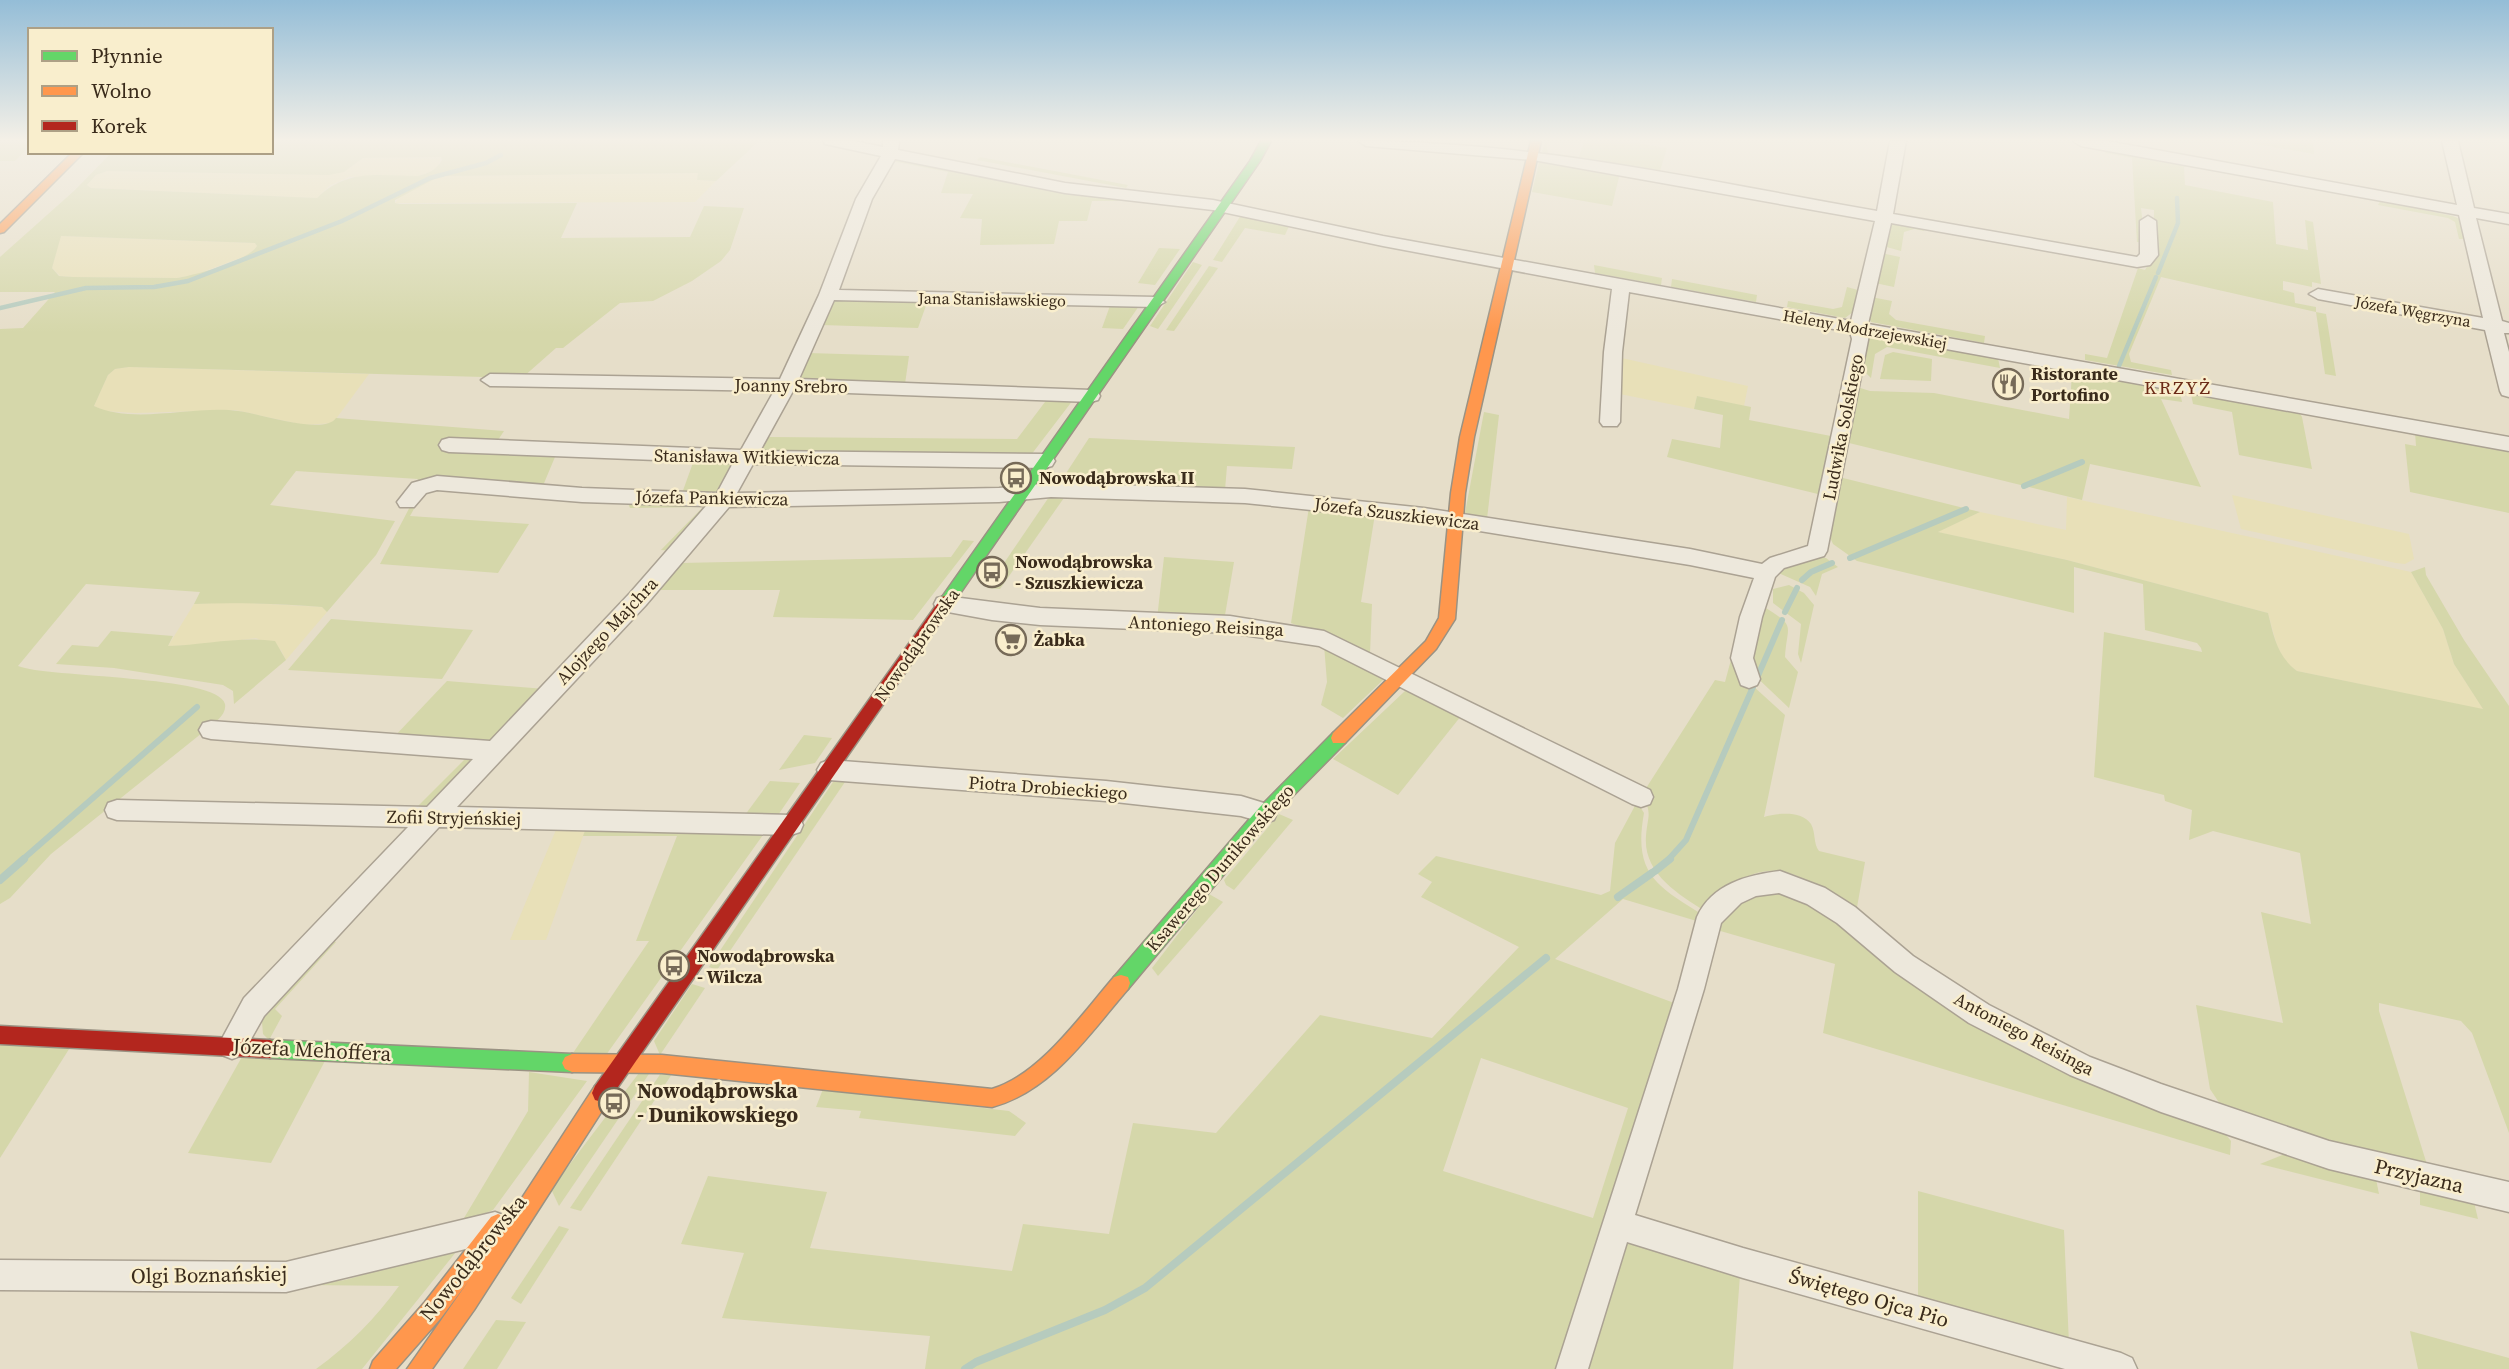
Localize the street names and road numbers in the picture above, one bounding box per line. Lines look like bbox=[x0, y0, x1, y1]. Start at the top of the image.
street label: Jana Stanisławskiego bbox=[917, 287, 1066, 311]
street label: Józefa Węgrzyna bbox=[2352, 290, 2474, 332]
street label: Heleny Modrzejewskiej bbox=[1781, 304, 1949, 354]
street label: Ludwika Solskiego bbox=[1816, 352, 1869, 502]
street label: Joanny Srebro bbox=[733, 372, 848, 399]
street label: Stanisława Witkiewicza bbox=[654, 442, 841, 471]
street label: Józefa Pankiewicza bbox=[634, 484, 790, 511]
street label: Józefa Szuszkiewicza bbox=[1312, 491, 1482, 536]
street label: Alojzego Majchra bbox=[550, 571, 664, 690]
street label: Nowodąbrowska bbox=[868, 582, 966, 706]
street label: Antoniego Reisinga bbox=[1128, 609, 1285, 642]
street label: Piotra Drobieckiego bbox=[968, 769, 1128, 806]
street label: Ksawerego Dunikowskiego bbox=[1140, 778, 1300, 957]
street label: Zofii Stryjeńskiej bbox=[387, 804, 521, 831]
street label: Antoniego Reisinga bbox=[1950, 986, 2099, 1081]
street label: Józefa Mehoffera bbox=[231, 1031, 392, 1068]
street label: Przyjazna bbox=[2372, 1151, 2467, 1200]
street label: Nowodąbrowska bbox=[412, 1188, 533, 1327]
street label: Olgi Boznańskiej bbox=[131, 1259, 287, 1290]
street label: Świętego Ojca Pio bbox=[1786, 1261, 1952, 1334]

